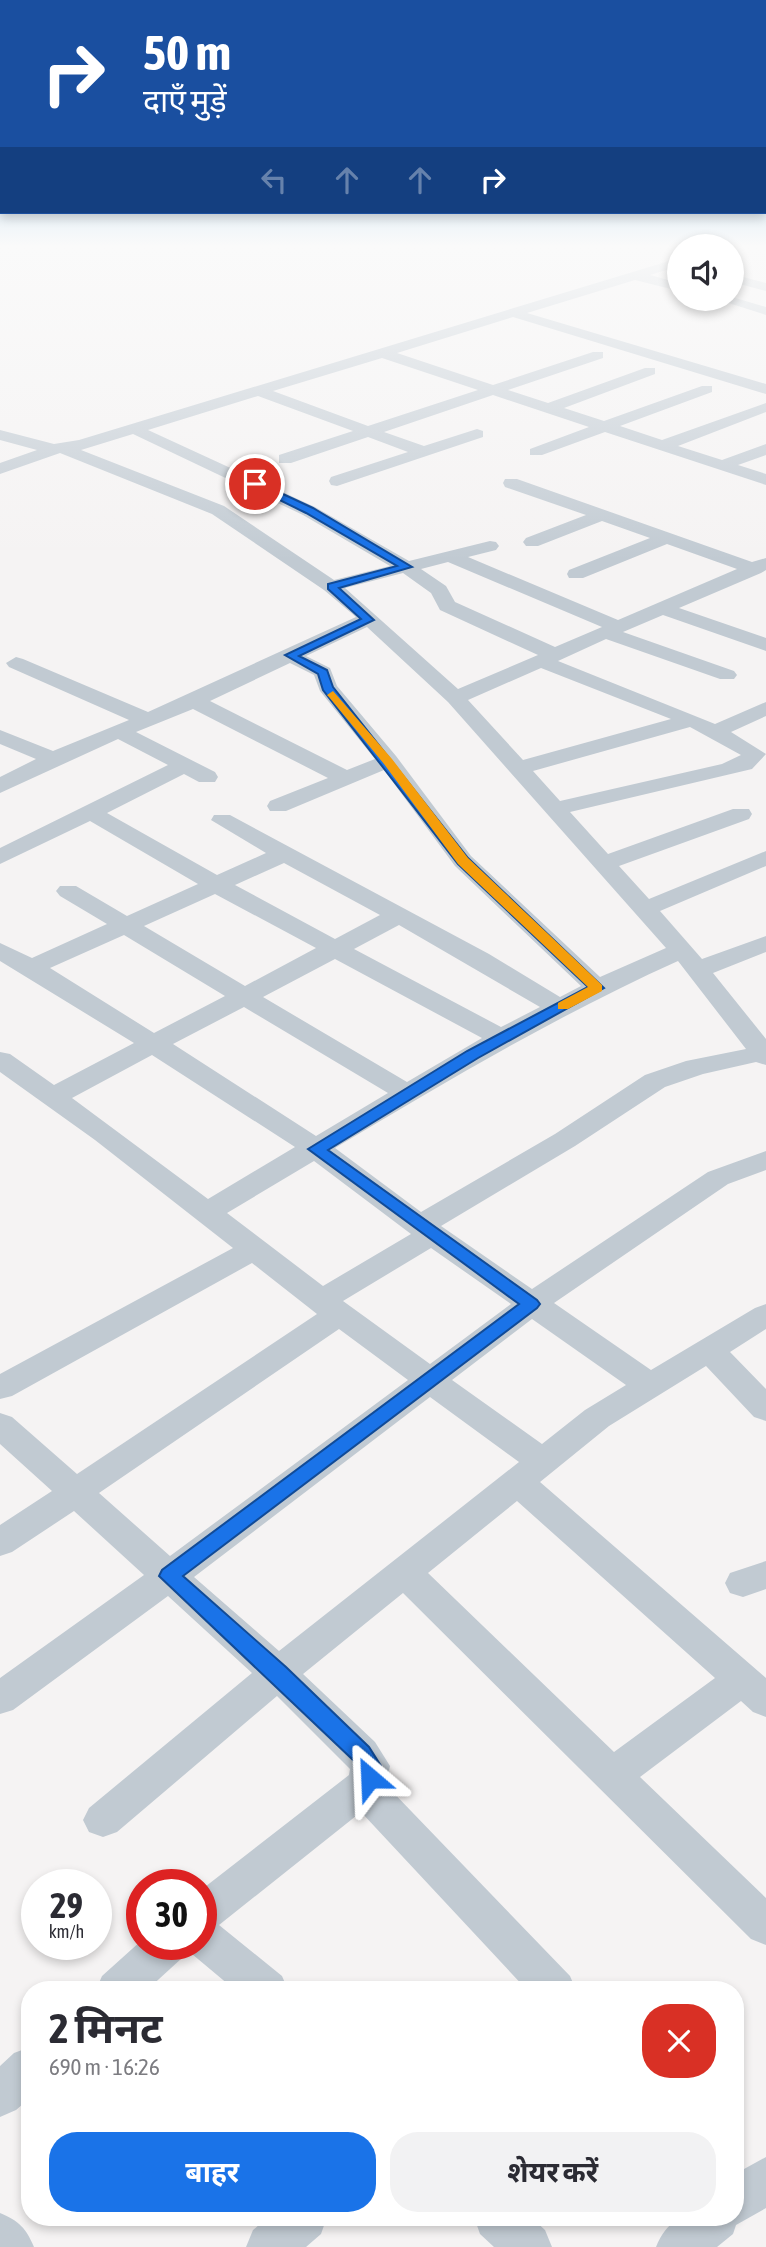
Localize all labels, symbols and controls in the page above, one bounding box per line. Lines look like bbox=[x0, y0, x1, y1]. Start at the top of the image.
text: 50 m bbox=[143, 24, 231, 80]
icon: right bbox=[28, 28, 119, 119]
text: दाएँ मुड़ें bbox=[143, 82, 227, 119]
icon: left bbox=[255, 161, 293, 199]
icon: ahead bbox=[328, 161, 366, 199]
icon: ahead bbox=[401, 161, 439, 199]
icon: right bbox=[474, 161, 512, 199]
map controls bbox=[667, 234, 744, 311]
button: sound bbox=[667, 234, 744, 311]
pin bbox=[225, 454, 285, 514]
icon: arrive bbox=[236, 465, 274, 503]
position arrow bbox=[333, 1741, 407, 1815]
speed limit sign: 30 bbox=[126, 1869, 217, 1960]
text: 29 bbox=[50, 1885, 83, 1925]
text: km/h bbox=[49, 1921, 84, 1942]
text: 2 मिनट bbox=[49, 2004, 163, 2052]
button: close bbox=[642, 2004, 716, 2078]
text: 690 m · 16:26 bbox=[49, 2054, 160, 2080]
button: बाहर bbox=[49, 2132, 376, 2212]
button: शेयर करें bbox=[390, 2132, 716, 2212]

